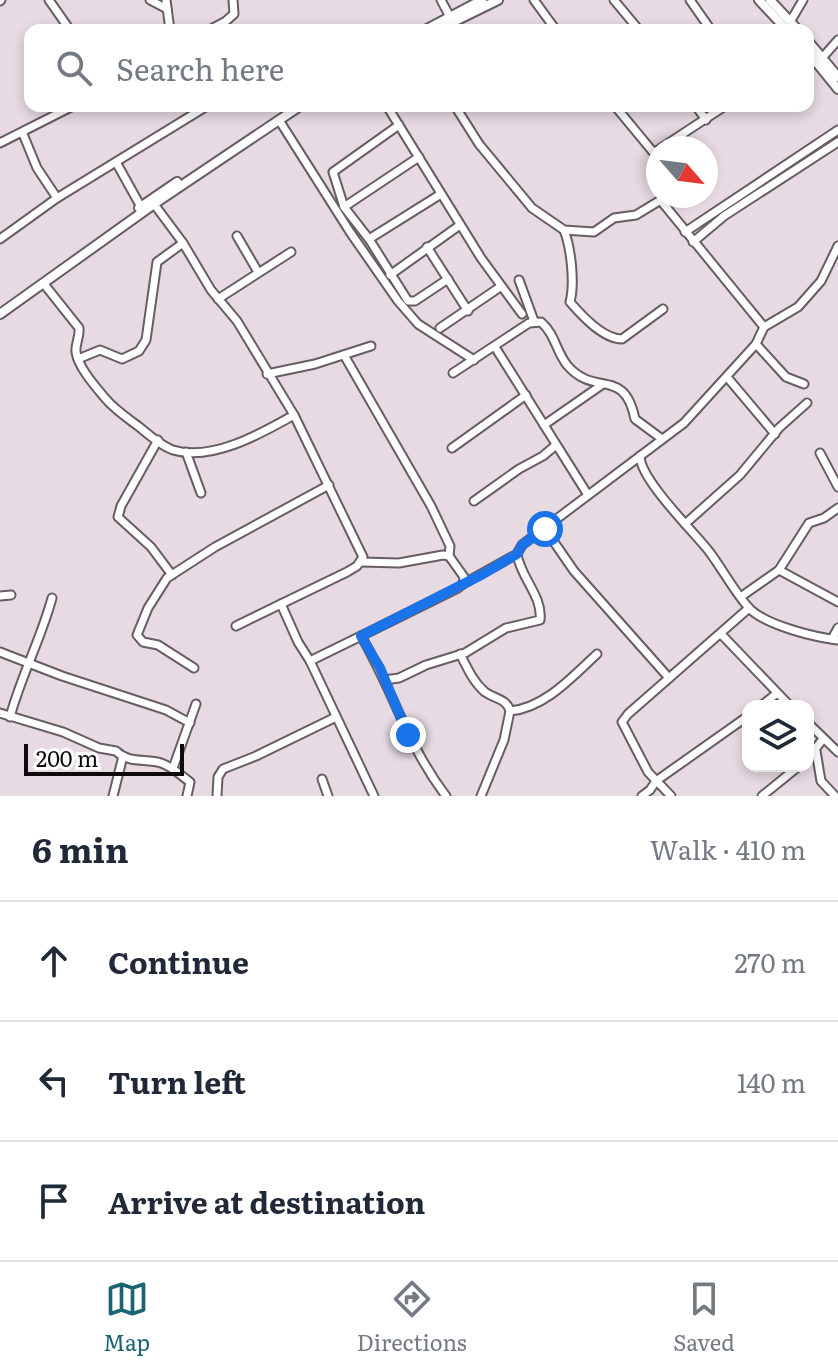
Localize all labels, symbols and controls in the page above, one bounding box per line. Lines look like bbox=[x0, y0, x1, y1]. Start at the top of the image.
search box bbox=[24, 24, 814, 112]
icon: search bbox=[52, 46, 96, 90]
text: Search here bbox=[116, 46, 284, 90]
north arrow bbox=[646, 136, 718, 208]
route start bbox=[527, 511, 563, 547]
map controls bbox=[742, 700, 814, 772]
button: layers bbox=[742, 700, 814, 772]
route end bbox=[390, 717, 426, 753]
scale bar bbox=[24, 740, 184, 776]
text: 200 m bbox=[36, 741, 98, 774]
text: 6 min bbox=[32, 823, 129, 873]
text: Walk · 410 m bbox=[650, 829, 806, 868]
icon: ahead bbox=[32, 939, 76, 983]
text: Continue bbox=[108, 939, 249, 983]
text: 270 m bbox=[734, 942, 806, 981]
icon: left bbox=[32, 1059, 76, 1103]
text: Turn left bbox=[108, 1059, 246, 1103]
text: 140 m bbox=[737, 1062, 806, 1101]
icon: arrive bbox=[32, 1179, 76, 1223]
text: Arrive at destination bbox=[108, 1179, 425, 1223]
tab: Map bbox=[103, 1277, 150, 1358]
tab: Directions bbox=[357, 1277, 467, 1358]
tab: Saved bbox=[673, 1277, 735, 1358]

